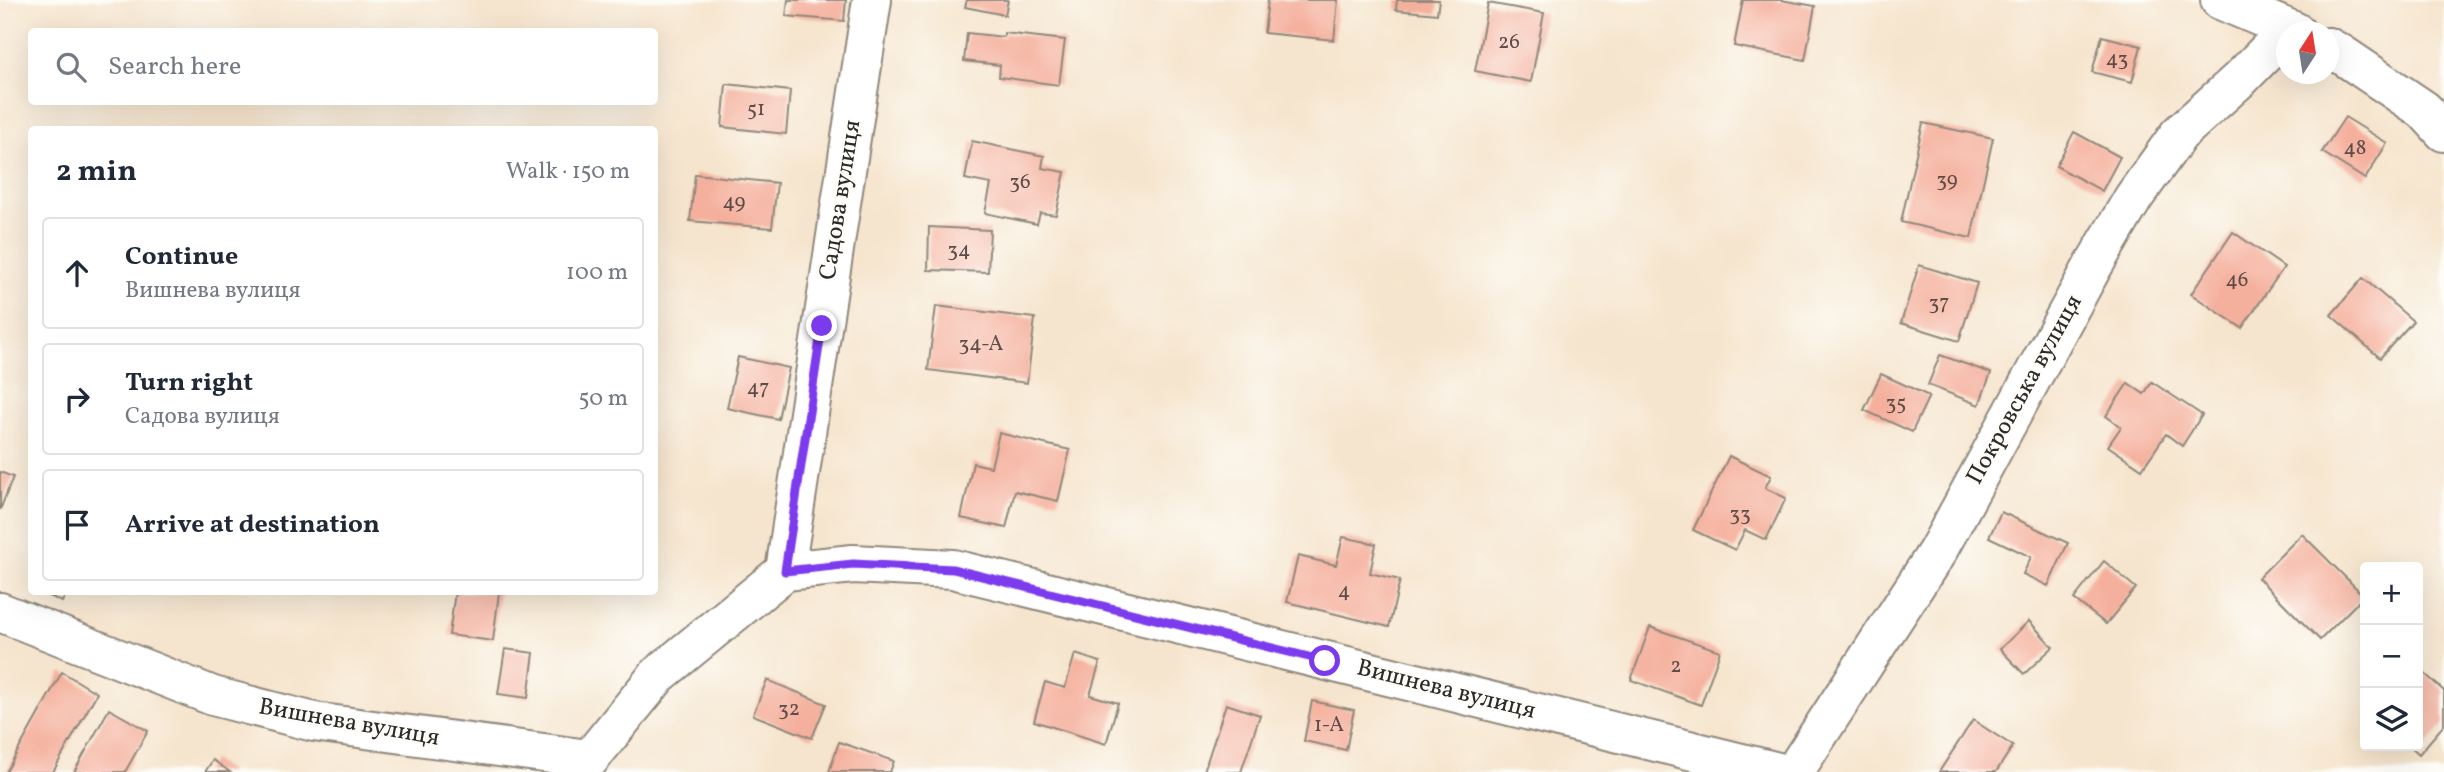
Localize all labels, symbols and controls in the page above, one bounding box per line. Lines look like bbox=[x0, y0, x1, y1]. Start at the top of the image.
north arrow bbox=[2276, 21, 2339, 84]
search box bbox=[28, 28, 658, 105]
house number: 26 bbox=[1498, 28, 1520, 57]
house number: 43 bbox=[2106, 45, 2128, 74]
icon: search bbox=[52, 48, 90, 86]
text: Search here bbox=[108, 49, 241, 85]
house number: 51 bbox=[747, 95, 765, 124]
street label: Садова вулиця bbox=[812, 118, 870, 282]
house number: 48 bbox=[2344, 134, 2366, 163]
text: 2 min bbox=[56, 151, 137, 193]
text: Walk · 150 m bbox=[506, 156, 630, 188]
house number: 39 bbox=[1936, 166, 1958, 195]
house number: 36 bbox=[1009, 168, 1031, 197]
house number: 49 bbox=[723, 188, 746, 217]
house number: 34 bbox=[947, 236, 971, 265]
text: Continue bbox=[125, 239, 238, 275]
icon: ahead bbox=[58, 254, 96, 292]
text: 100 m bbox=[566, 257, 628, 289]
house number: 46 bbox=[2226, 266, 2248, 295]
text: Вишнева вулиця bbox=[125, 275, 300, 307]
house number: 37 bbox=[1929, 289, 1949, 318]
street label: Покровська вулиця bbox=[1959, 289, 2091, 491]
route end bbox=[806, 310, 837, 341]
house number: 34-А bbox=[959, 330, 1004, 359]
text: Turn right bbox=[125, 365, 253, 401]
house number: 47 bbox=[747, 374, 769, 403]
icon: right bbox=[58, 380, 96, 418]
text: 50 m bbox=[579, 383, 628, 415]
house number: 35 bbox=[1886, 389, 1906, 418]
text: Садова вулиця bbox=[125, 401, 280, 433]
house number: 33 bbox=[1729, 500, 1751, 529]
icon: arrive bbox=[58, 506, 96, 544]
text: Arrive at destination bbox=[125, 507, 380, 543]
map controls bbox=[2360, 562, 2423, 751]
button: + bbox=[2360, 562, 2423, 625]
house number: 4 bbox=[1338, 577, 1350, 606]
button: − bbox=[2360, 625, 2423, 688]
route start bbox=[1309, 645, 1340, 676]
street label: Вишнева вулиця bbox=[1353, 651, 1539, 729]
house number: 2 bbox=[1670, 652, 1682, 681]
button: layers bbox=[2360, 688, 2423, 751]
street label: Вишнева вулиця bbox=[256, 690, 442, 756]
house number: 32 bbox=[778, 695, 800, 724]
house number: 1-А bbox=[1314, 711, 1344, 740]

